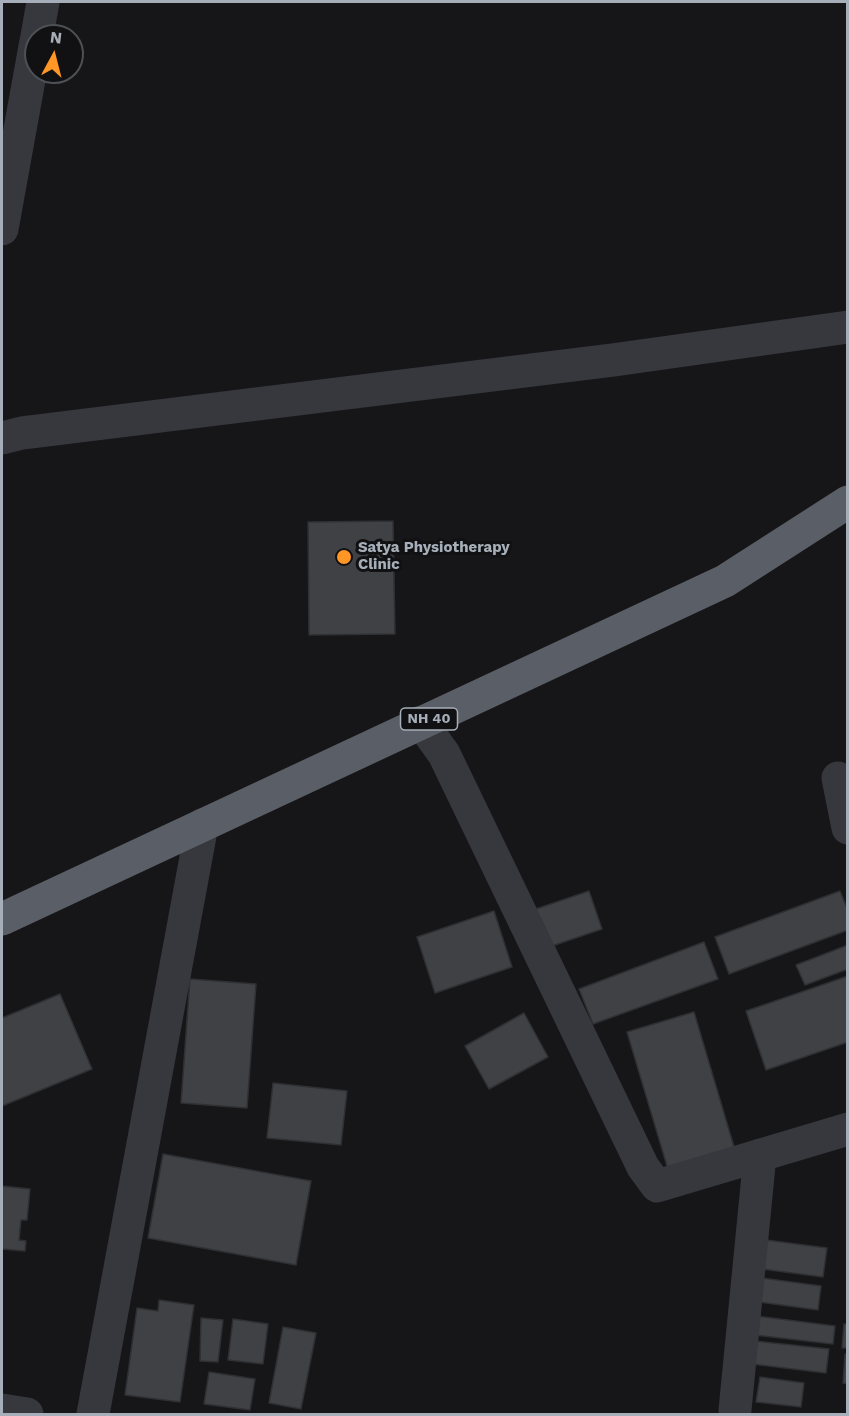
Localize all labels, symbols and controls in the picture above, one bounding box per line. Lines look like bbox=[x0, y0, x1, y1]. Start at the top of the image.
north arrow bbox=[24, 24, 84, 84]
text: N bbox=[49, 27, 63, 48]
place label: Satya Physiotherapy Clinic bbox=[358, 539, 510, 574]
marker: Satya Physiotherapy Clinic bbox=[335, 548, 353, 566]
road number: NH 40 bbox=[400, 708, 458, 730]

